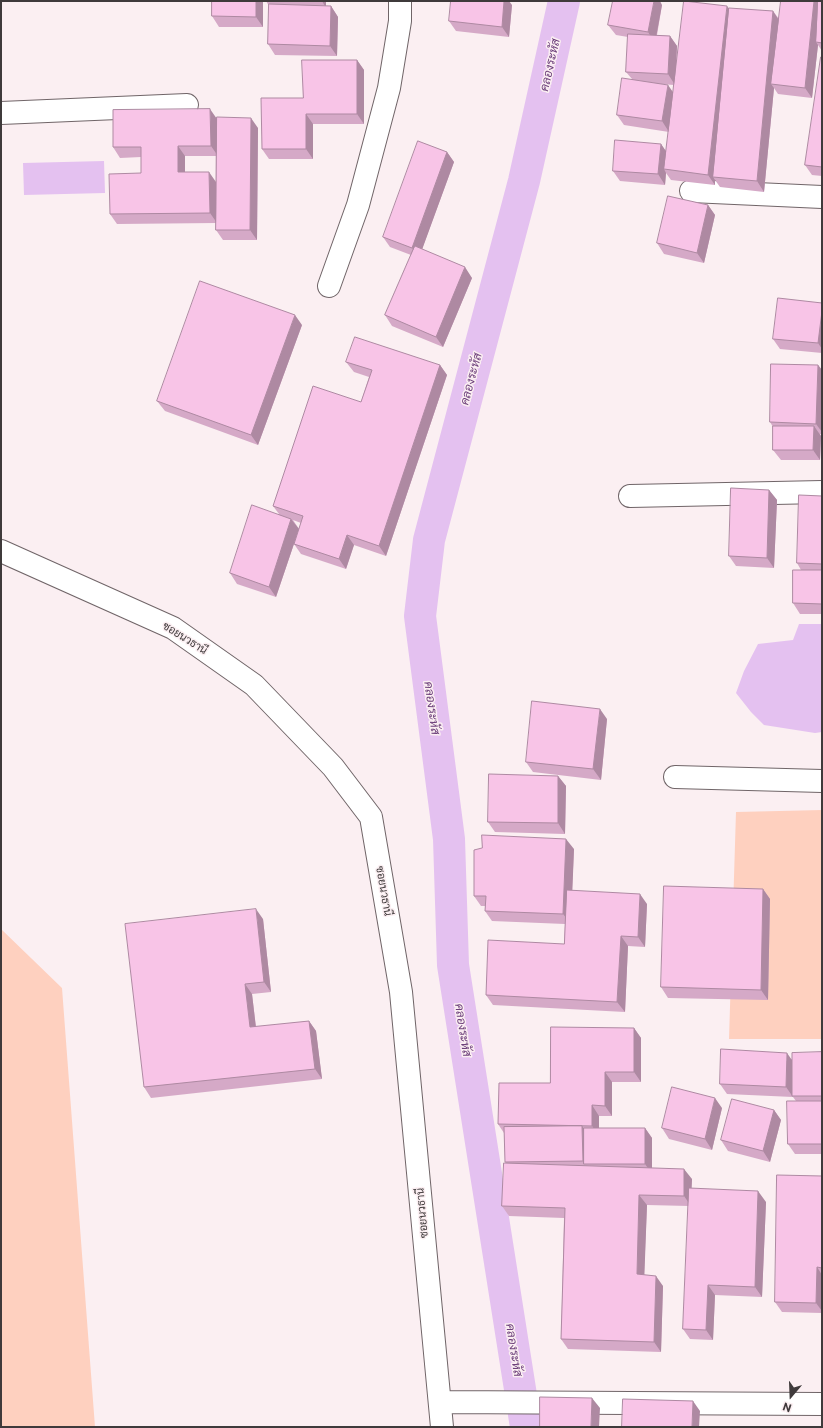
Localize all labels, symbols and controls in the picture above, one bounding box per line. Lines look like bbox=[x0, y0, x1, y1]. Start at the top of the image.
water label: คลองระหัส bbox=[537, 37, 563, 93]
water label: คลองระหัส bbox=[457, 351, 485, 407]
street label: ซอยนวธานี bbox=[160, 619, 210, 657]
water label: คลองระหัส bbox=[421, 681, 443, 735]
street label: ซอยนวธานี bbox=[373, 865, 395, 917]
water label: คลองระหัส bbox=[452, 1002, 474, 1058]
street label: ซอยนวธานี bbox=[413, 1187, 431, 1239]
water label: คลองระหัส bbox=[503, 1322, 525, 1378]
north arrow bbox=[771, 1376, 811, 1416]
text: N bbox=[781, 1400, 793, 1415]

